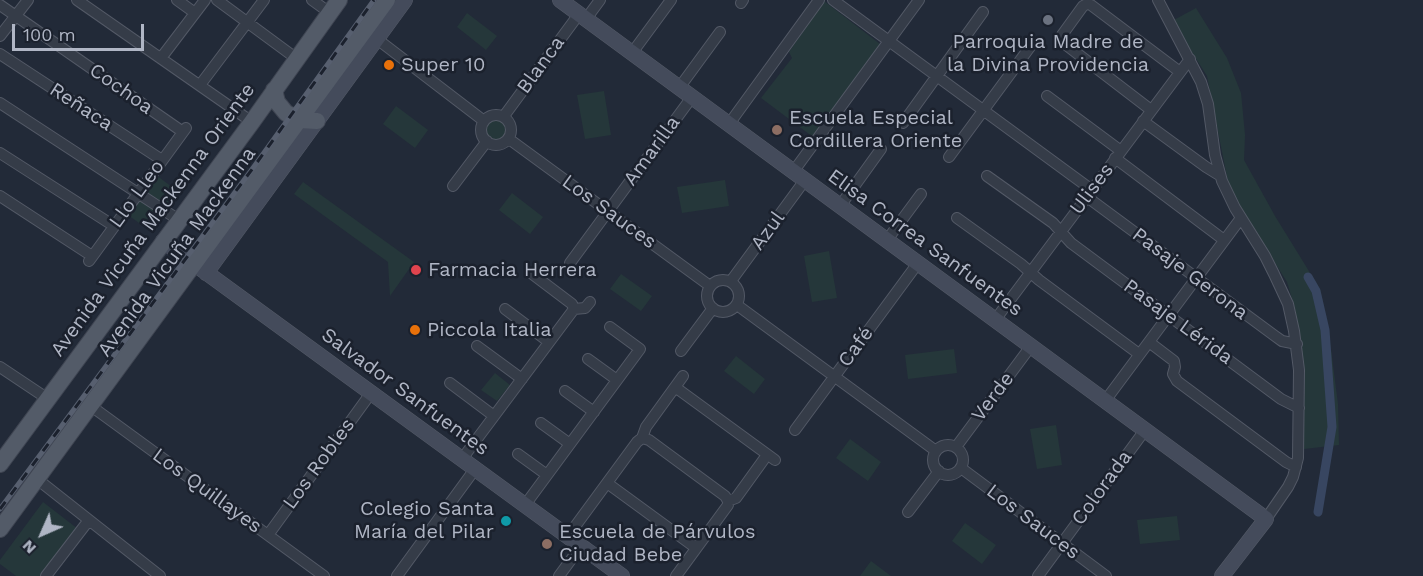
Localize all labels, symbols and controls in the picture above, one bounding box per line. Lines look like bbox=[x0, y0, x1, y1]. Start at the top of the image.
scale bar bbox=[15, 12, 147, 50]
marker: Parroquia Madre de la Divina Providencia bbox=[1041, 13, 1055, 27]
text: 100 m bbox=[23, 24, 76, 45]
place label: Parroquia Madre de la Divina Providencia bbox=[947, 30, 1149, 77]
street label: Blanca bbox=[512, 31, 570, 99]
place label: Super 10 bbox=[401, 53, 485, 77]
street label: Cochoa bbox=[84, 58, 158, 120]
marker: Super 10 bbox=[382, 58, 396, 72]
street label: Reñaca bbox=[45, 78, 117, 136]
street label: Avenida Vicuña Mackenna Oriente bbox=[46, 79, 260, 361]
place label: Escuela Especial Cordillera Oriente bbox=[789, 106, 962, 153]
street label: Amarilla bbox=[619, 111, 685, 191]
marker: Escuela Especial Cordillera Oriente bbox=[770, 123, 784, 137]
street label: Avenida Vicuña Mackenna bbox=[93, 142, 261, 362]
street label: Llo Lleo bbox=[104, 155, 170, 233]
street label: Ulises bbox=[1065, 159, 1119, 219]
street label: Elisa Correa Sanfuentes bbox=[823, 164, 1027, 322]
street label: Los Sauces bbox=[557, 170, 661, 254]
street label: Azul bbox=[746, 207, 790, 255]
street label: Pasaje Gerona bbox=[1127, 223, 1253, 325]
place label: Farmacia Herrera bbox=[428, 258, 596, 282]
marker: Farmacia Herrera bbox=[409, 263, 423, 277]
street label: Pasaje Lérida bbox=[1119, 274, 1237, 370]
place label: Piccola Italia bbox=[427, 318, 552, 342]
street label: Café bbox=[833, 322, 879, 372]
street label: Salvador Sanfuentes bbox=[317, 323, 493, 461]
marker: Piccola Italia bbox=[408, 323, 422, 337]
street label: Verde bbox=[967, 368, 1019, 426]
street label: Los Robles bbox=[278, 414, 360, 514]
street label: Los Quillayes bbox=[148, 443, 266, 539]
street label: Colorada bbox=[1067, 446, 1137, 530]
street label: Los Sauces bbox=[982, 479, 1084, 565]
place label: Colegio Santa María del Pilar bbox=[354, 497, 494, 544]
north arrow bbox=[12, 504, 72, 564]
marker: Colegio Santa María del Pilar bbox=[499, 514, 513, 528]
place label: Escuela de Párvulos Ciudad Bebe bbox=[559, 520, 756, 567]
text: N bbox=[18, 536, 40, 558]
marker: Escuela de Párvulos Ciudad Bebe bbox=[540, 537, 554, 551]

